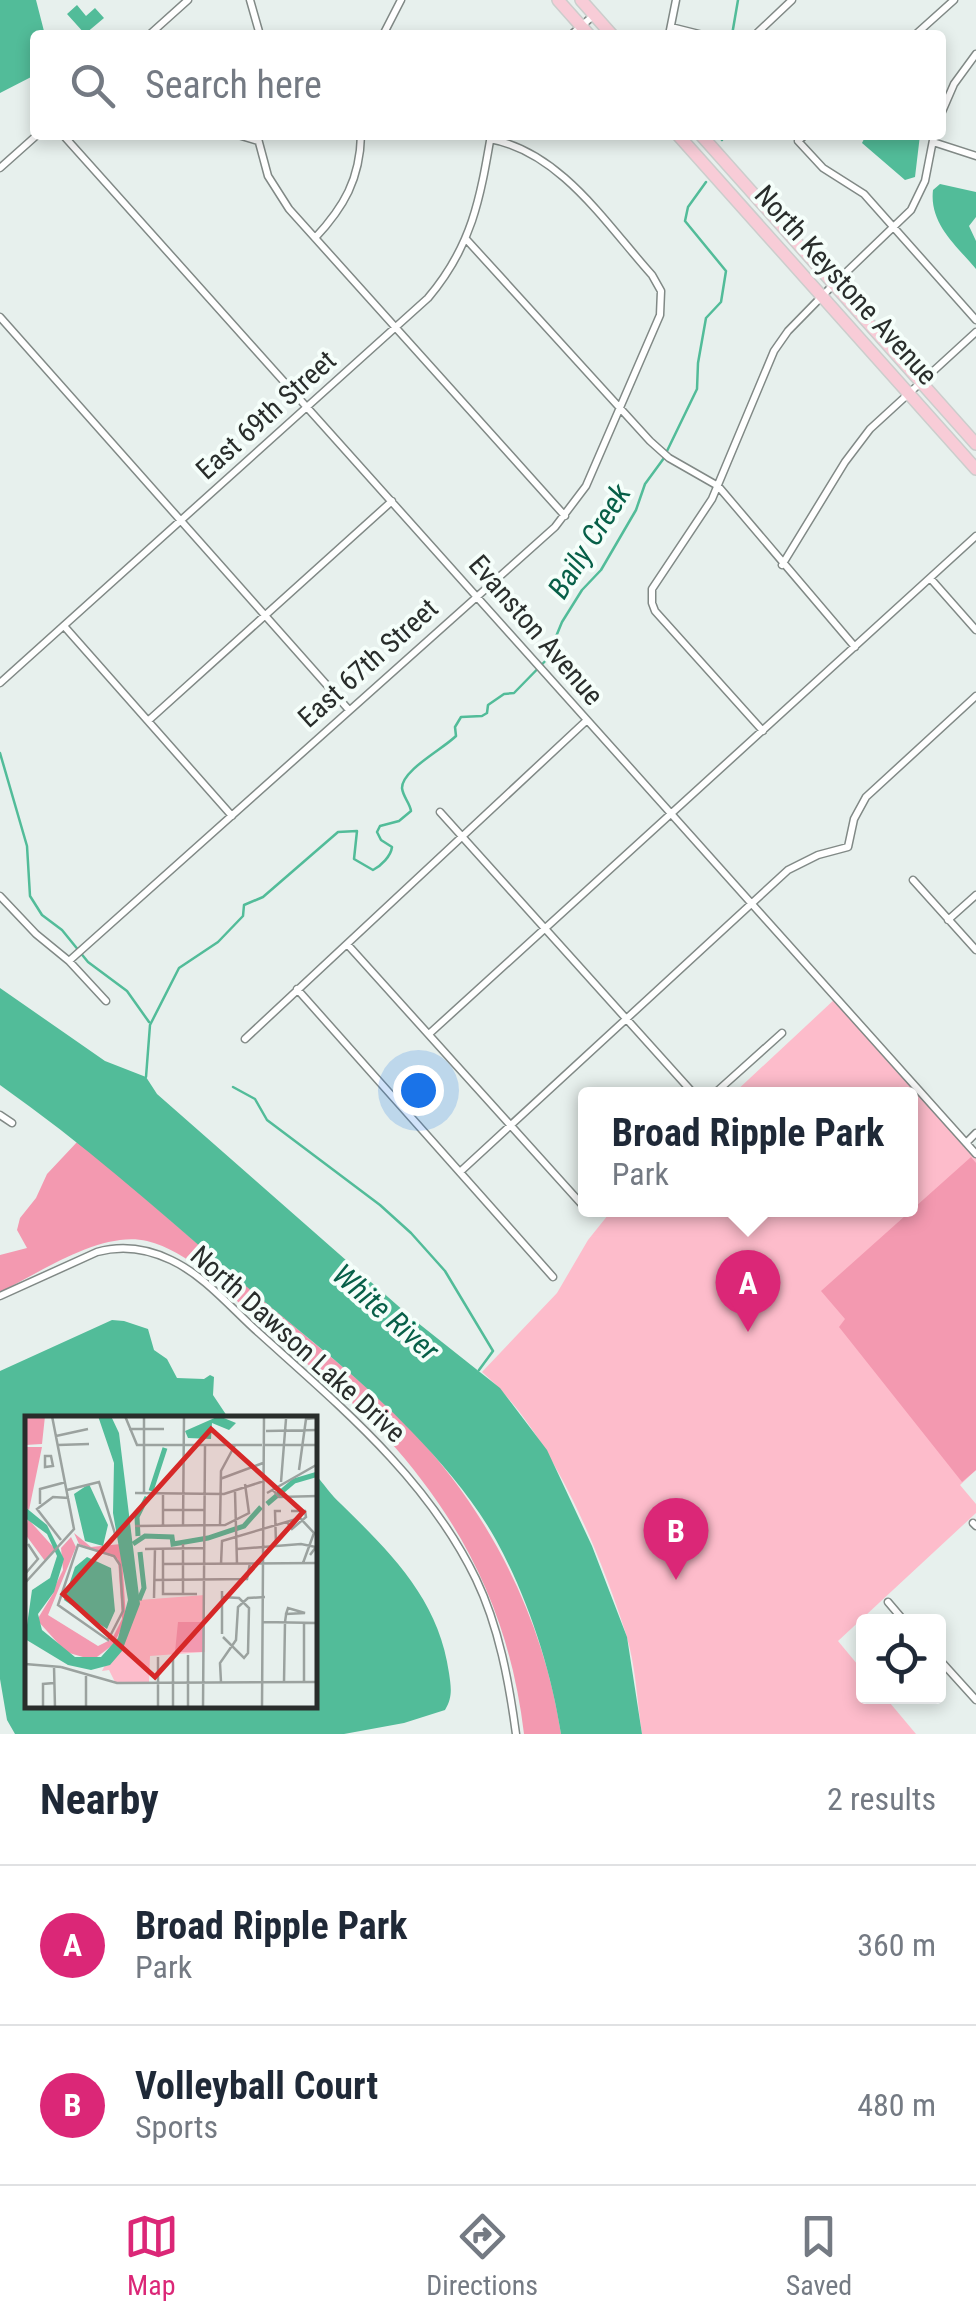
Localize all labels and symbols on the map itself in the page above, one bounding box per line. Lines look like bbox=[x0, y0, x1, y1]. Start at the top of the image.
street label: North Keystone Avenue bbox=[748, 178, 944, 392]
street label: East 69th Street bbox=[189, 344, 343, 486]
water label: Baily Creek bbox=[540, 477, 638, 604]
street label: Evanston Avenue bbox=[462, 548, 610, 712]
street label: East 67th Street bbox=[291, 592, 445, 734]
your location bbox=[393, 1065, 444, 1116]
street label: North Dawson Lake Drive bbox=[184, 1239, 412, 1449]
pin: A bbox=[716, 1250, 780, 1332]
water label: White River bbox=[326, 1257, 447, 1368]
inset map bbox=[25, 1416, 318, 1709]
pin: B bbox=[644, 1498, 708, 1580]

